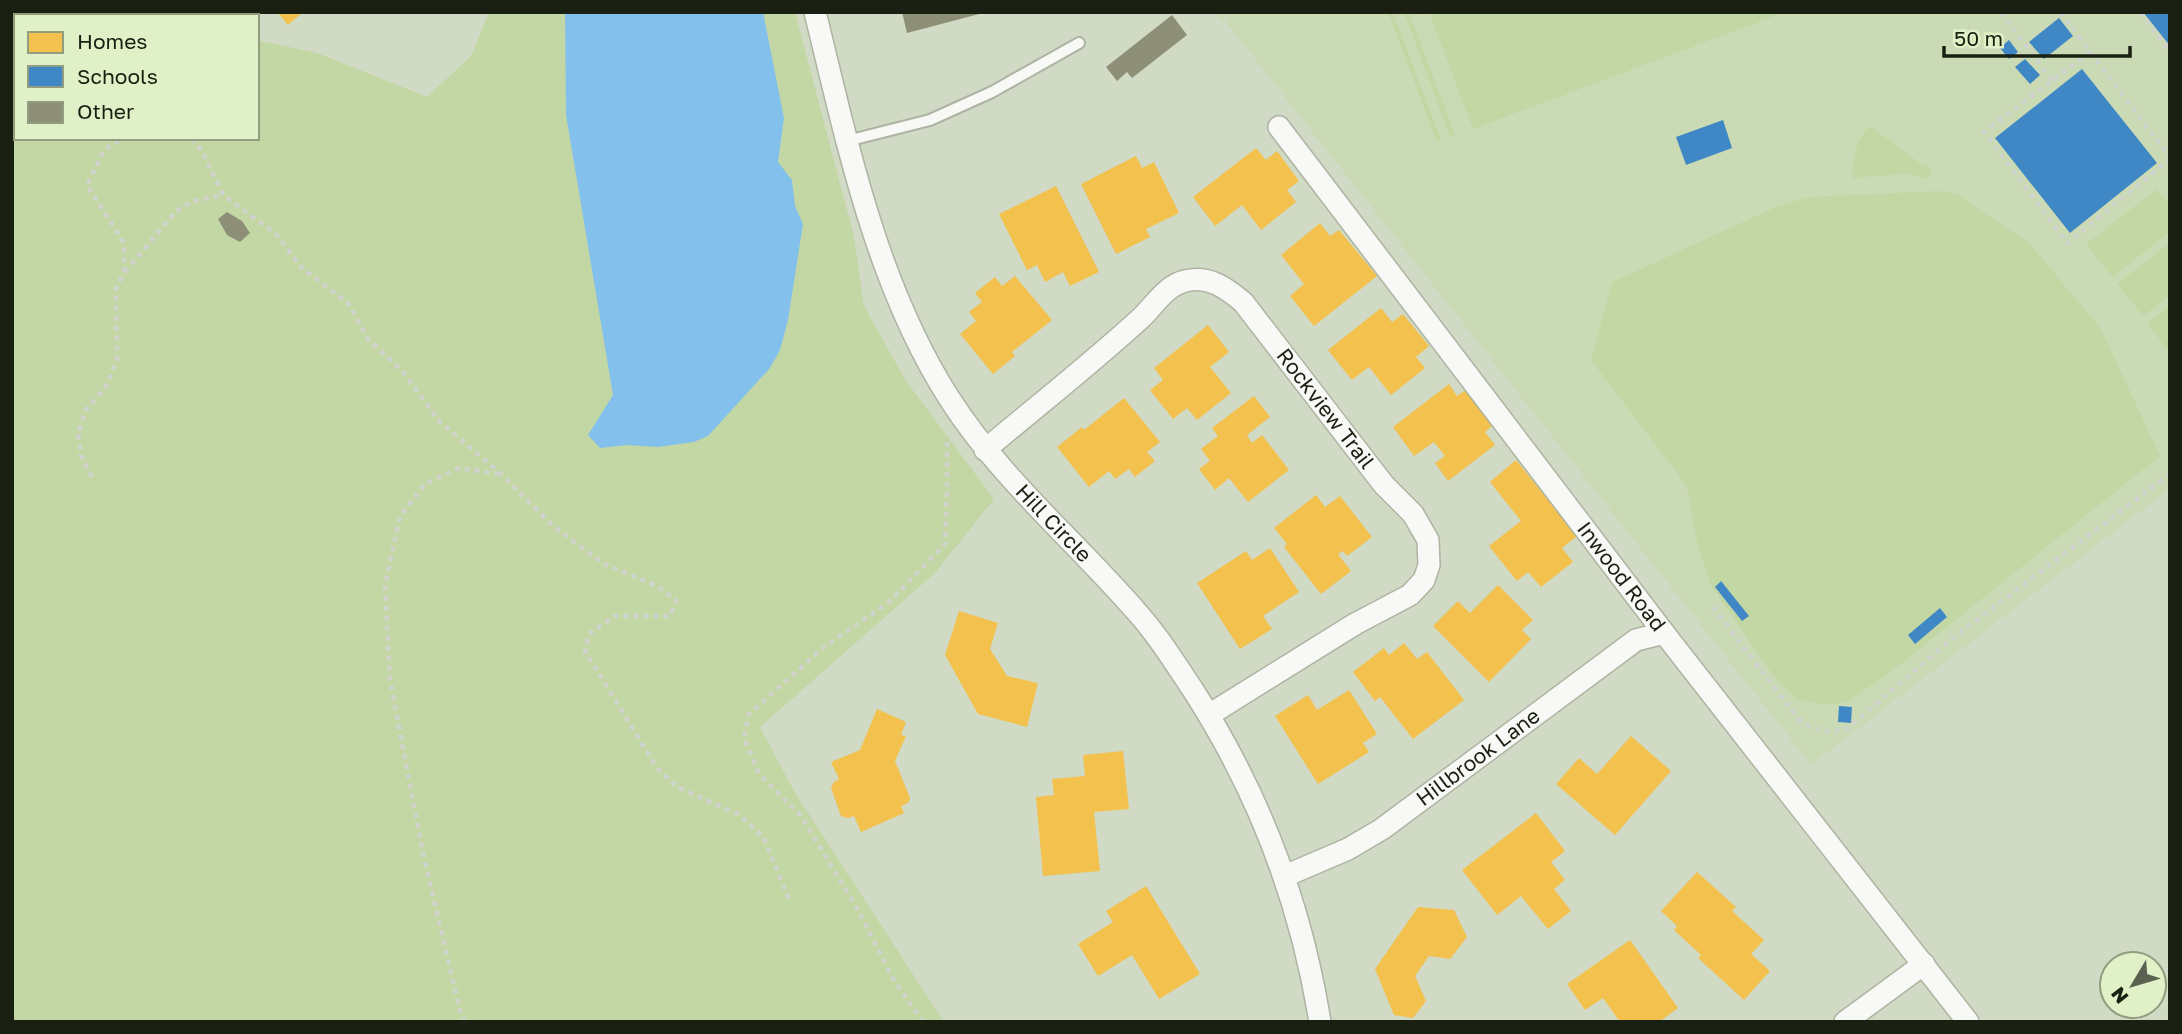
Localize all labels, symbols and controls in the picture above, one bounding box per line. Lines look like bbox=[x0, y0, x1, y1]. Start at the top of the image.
legend bbox=[14, 14, 259, 140]
scale bar bbox=[1944, 14, 2130, 58]
text: 50 m bbox=[1954, 25, 2003, 51]
text: Homes bbox=[77, 28, 147, 54]
text: Schools bbox=[77, 63, 158, 89]
text: Other bbox=[77, 98, 134, 124]
street label: Rockview Trail bbox=[1272, 343, 1381, 474]
street label: Hill Circle bbox=[1011, 478, 1098, 567]
street label: Inwood Road bbox=[1572, 516, 1672, 636]
street label: Hillbrook Lane bbox=[1411, 702, 1545, 811]
north arrow bbox=[2098, 950, 2168, 1020]
text: N bbox=[2106, 983, 2133, 1009]

